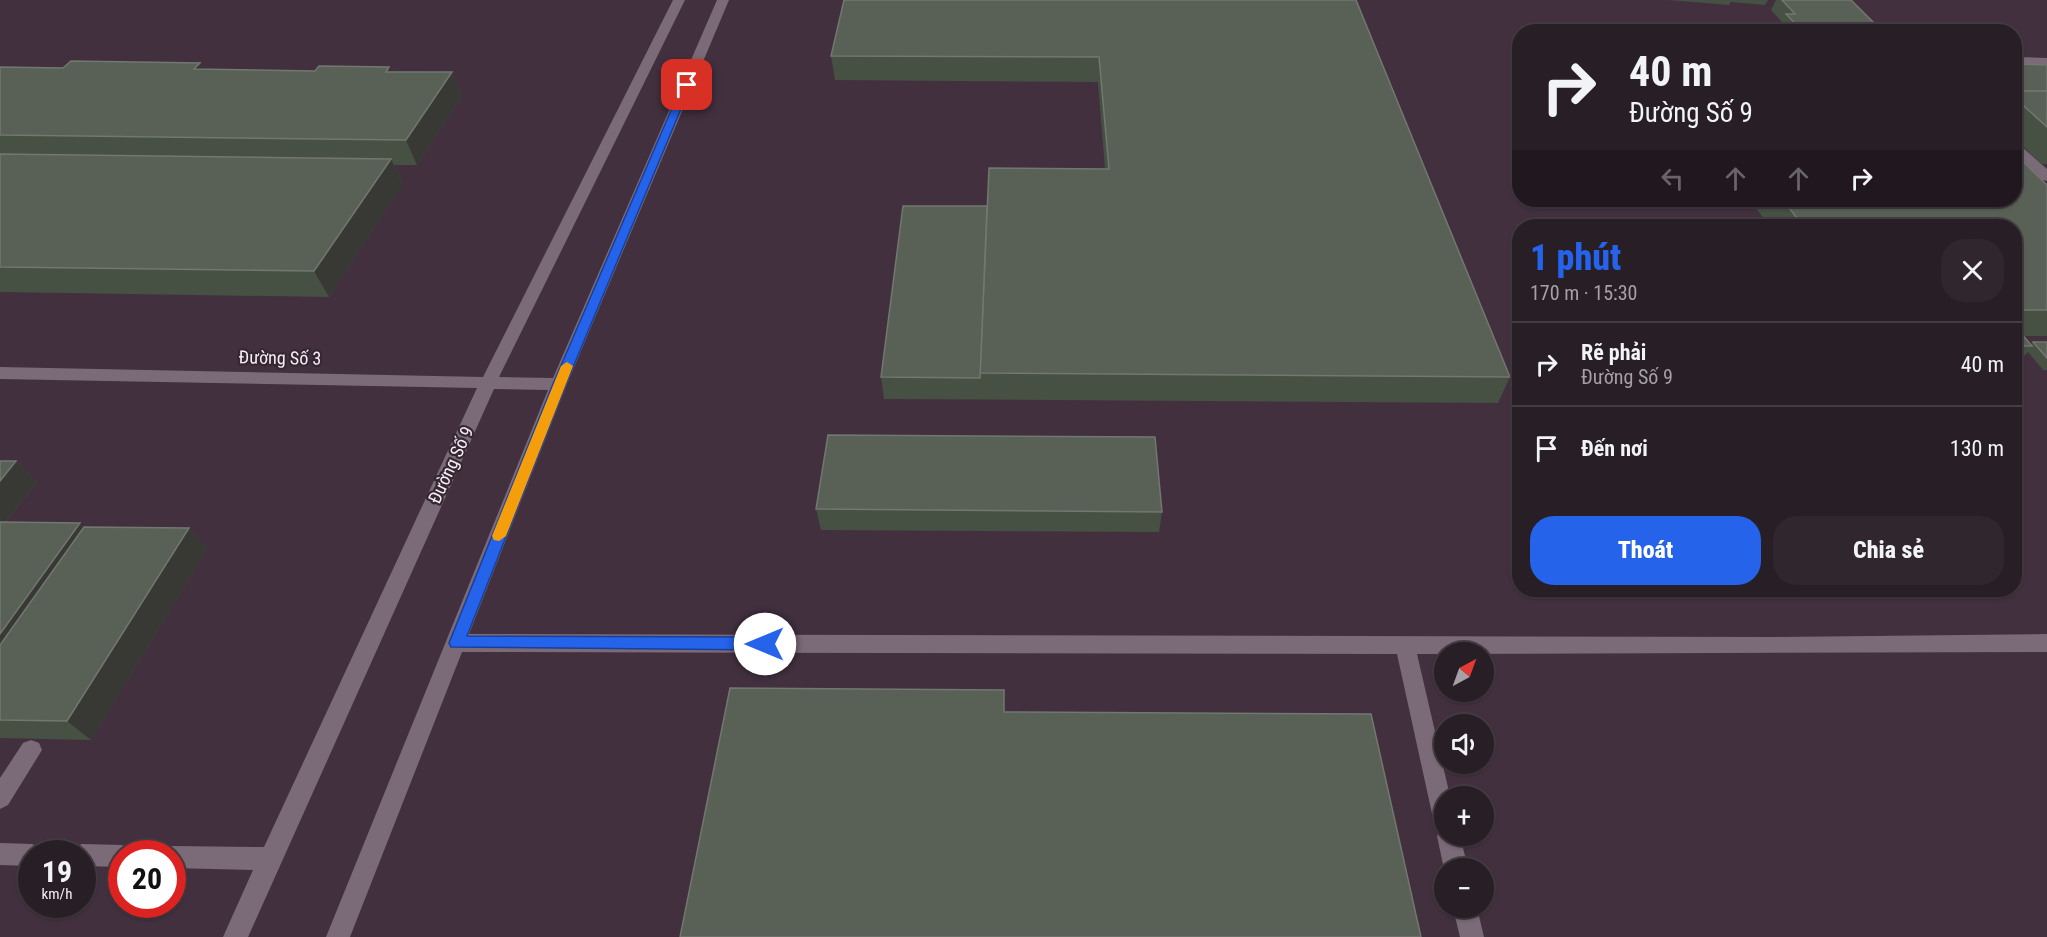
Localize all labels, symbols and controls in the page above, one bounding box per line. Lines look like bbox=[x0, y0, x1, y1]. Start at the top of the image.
text: 40 m bbox=[1629, 47, 1712, 96]
icon: right bbox=[1530, 48, 1608, 126]
pin bbox=[661, 59, 712, 110]
icon: arrive bbox=[670, 68, 703, 101]
text: Đường Số 9 bbox=[1629, 97, 1753, 129]
icon: left bbox=[1656, 162, 1689, 195]
icon: ahead bbox=[1719, 162, 1752, 195]
icon: ahead bbox=[1782, 162, 1815, 195]
icon: right bbox=[1845, 162, 1878, 195]
text: 1 phút bbox=[1530, 237, 1621, 279]
button: close bbox=[1941, 239, 2004, 302]
text: 170 m · 15:30 bbox=[1530, 281, 1637, 305]
text: Rẽ phải bbox=[1581, 340, 1646, 365]
street label: Đường Số 3 bbox=[239, 346, 321, 369]
icon: right bbox=[1530, 348, 1563, 381]
text: 40 m bbox=[1961, 352, 2004, 377]
text: Đường Số 9 bbox=[1581, 365, 1673, 389]
street label: Đường Số 9 bbox=[424, 423, 478, 507]
icon: arrive bbox=[1530, 432, 1563, 465]
text: Đến nơi bbox=[1581, 436, 1648, 461]
text: 130 m bbox=[1950, 436, 2004, 461]
button: Thoát bbox=[1530, 516, 1761, 585]
button: Chia sẻ bbox=[1773, 516, 2004, 585]
position arrow bbox=[733, 612, 797, 676]
north arrow bbox=[1434, 642, 1494, 702]
map controls bbox=[1434, 642, 1494, 918]
button: sound bbox=[1434, 714, 1494, 774]
button: + bbox=[1434, 786, 1494, 846]
speed limit sign: 20 bbox=[108, 840, 186, 918]
text: 19 bbox=[42, 854, 72, 889]
button: − bbox=[1434, 858, 1494, 918]
text: km/h bbox=[42, 885, 72, 903]

